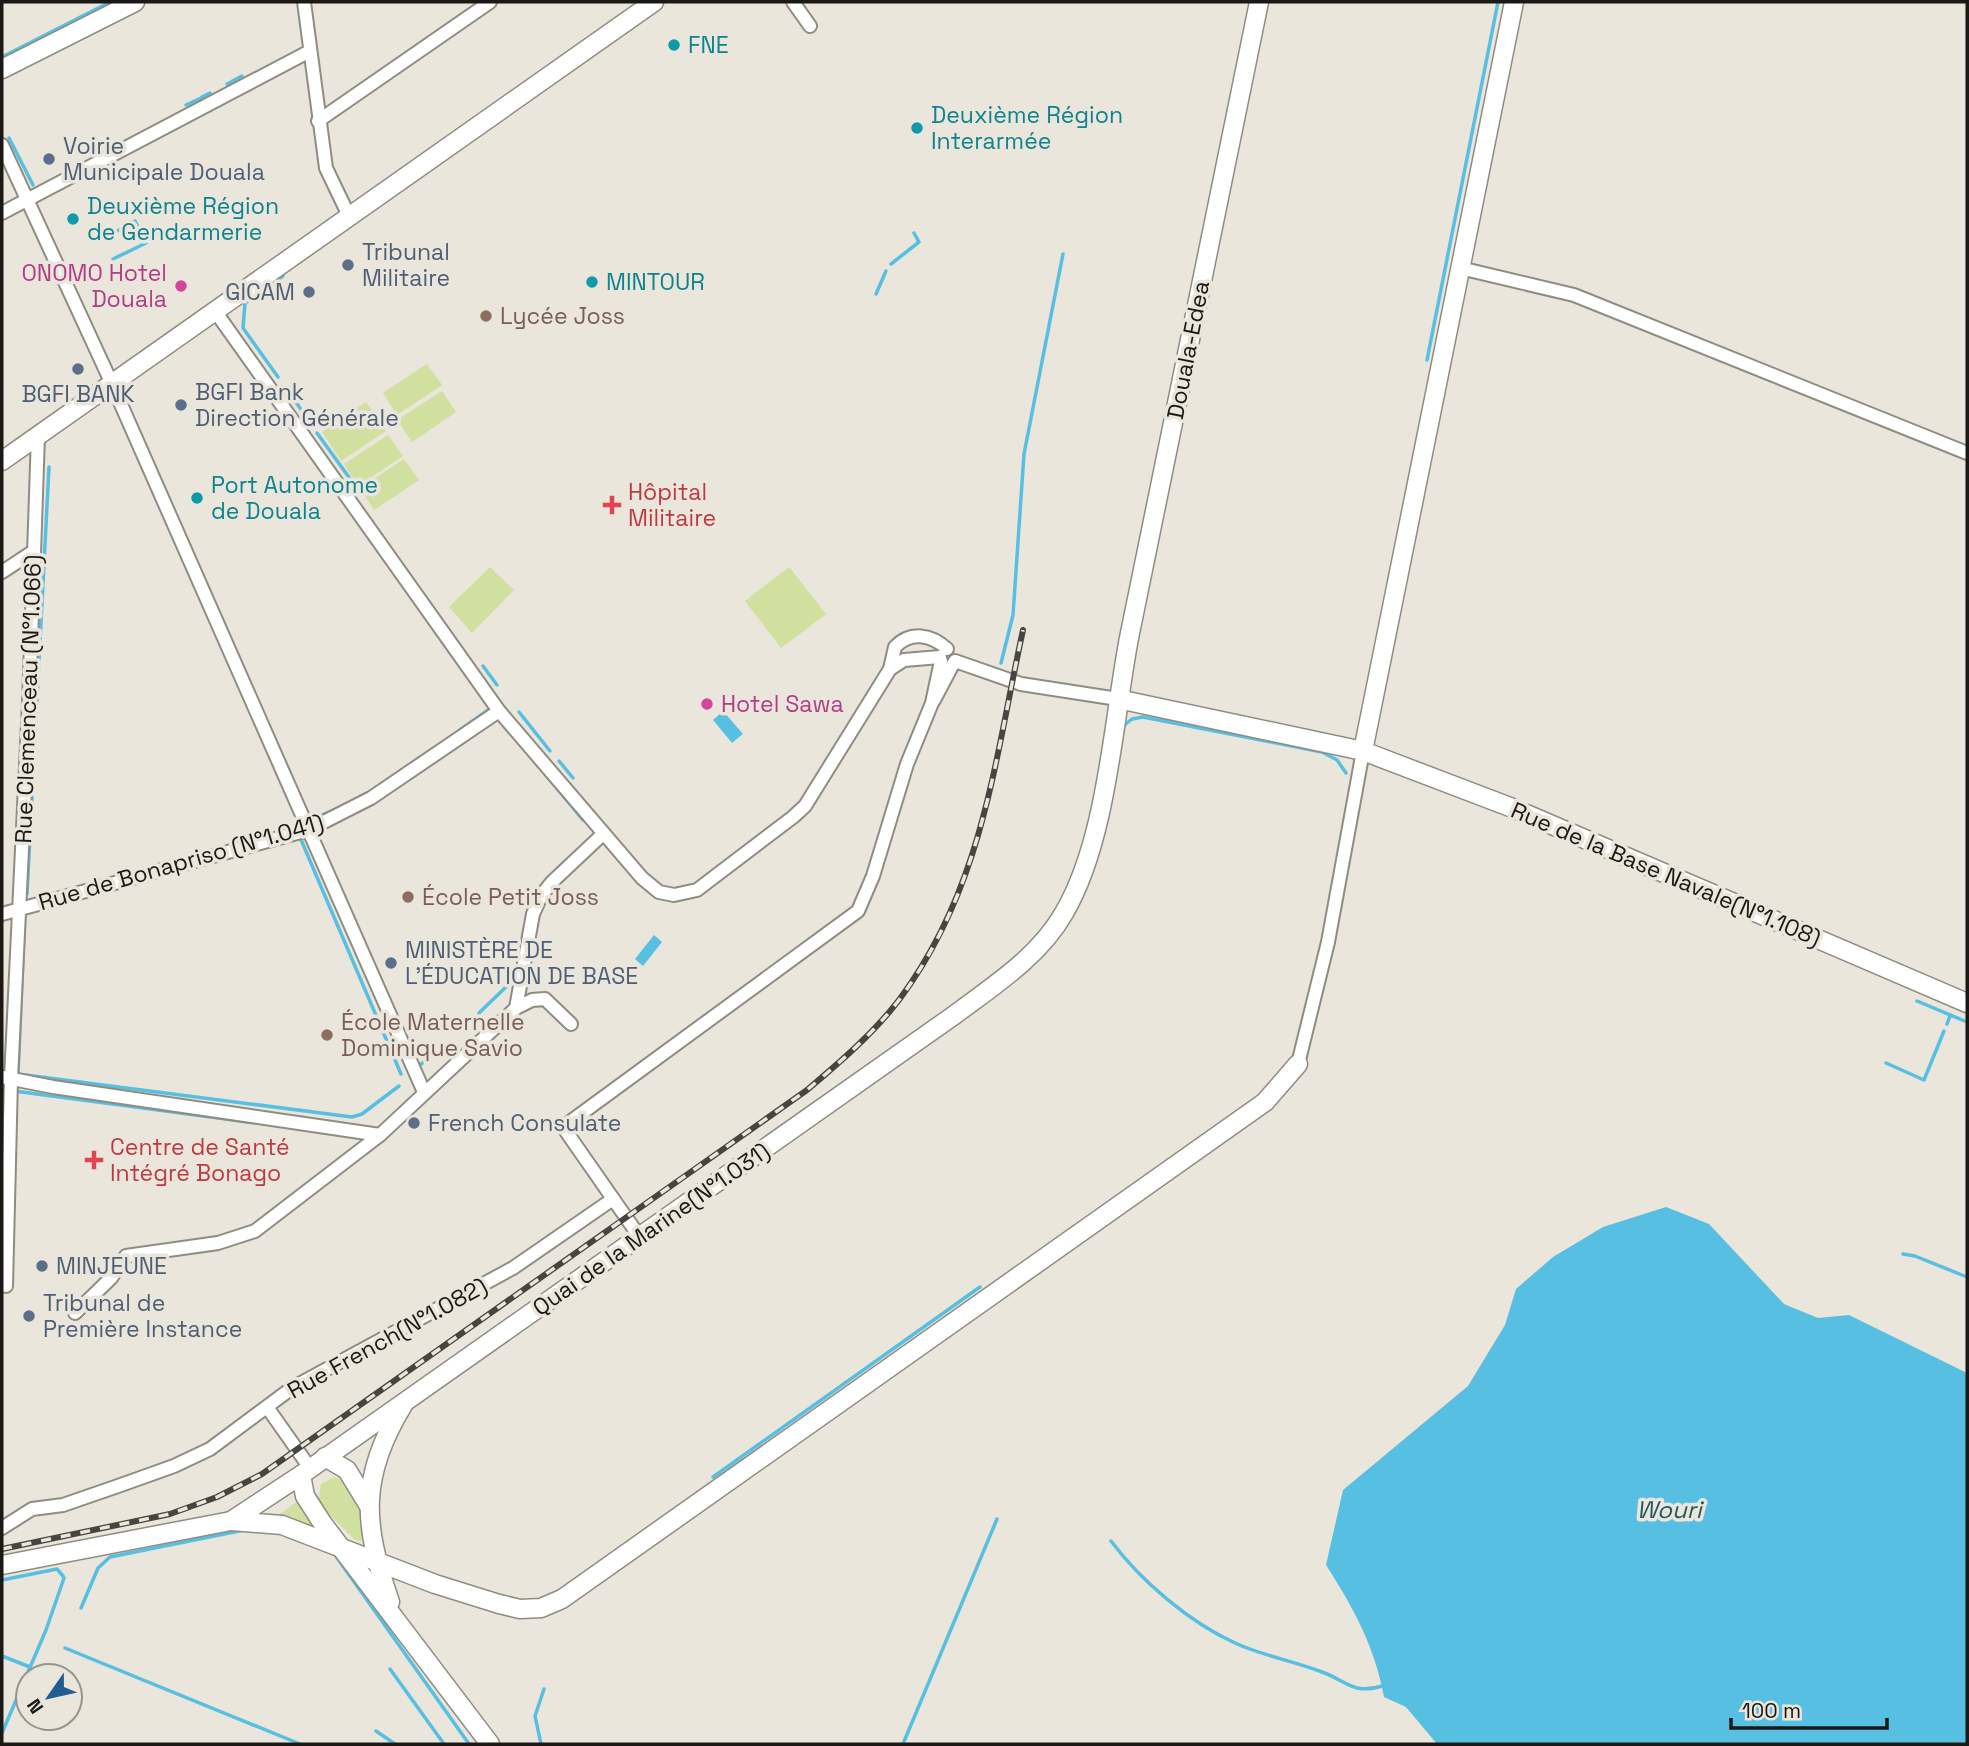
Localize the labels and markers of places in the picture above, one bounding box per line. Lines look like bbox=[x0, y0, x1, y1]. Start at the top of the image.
place label: FNE bbox=[688, 30, 729, 60]
marker: FNE bbox=[666, 37, 682, 53]
place label: Deuxième Région Interarmée bbox=[931, 100, 1123, 156]
marker: Deuxième Région Interarmée bbox=[909, 120, 925, 136]
place label: Voirie Municipale Douala bbox=[63, 131, 265, 187]
marker: Voirie Municipale Douala bbox=[41, 151, 57, 167]
place label: Deuxième Région de Gendarmerie bbox=[87, 191, 279, 247]
marker: Deuxième Région de Gendarmerie bbox=[65, 211, 81, 227]
place label: Tribunal Militaire bbox=[362, 237, 450, 293]
marker: Tribunal Militaire bbox=[340, 257, 356, 273]
place label: ONOMO Hotel Douala bbox=[21, 258, 167, 314]
place label: MINTOUR bbox=[606, 267, 705, 297]
marker: MINTOUR bbox=[584, 274, 600, 290]
place label: GICAM bbox=[225, 277, 295, 307]
marker: ONOMO Hotel Douala bbox=[173, 278, 189, 294]
marker: GICAM bbox=[301, 284, 317, 300]
place label: Lycée Joss bbox=[500, 301, 625, 331]
marker: Lycée Joss bbox=[478, 308, 494, 324]
marker: BGFI BANK bbox=[70, 361, 86, 377]
place label: BGFI Bank Direction Générale bbox=[195, 377, 399, 433]
place label: BGFI BANK bbox=[21, 379, 135, 409]
marker: BGFI Bank Direction Générale bbox=[173, 397, 189, 413]
place label: Port Autonome de Douala bbox=[211, 470, 378, 526]
place label: Hôpital Militaire bbox=[628, 477, 716, 533]
marker: Port Autonome de Douala bbox=[189, 490, 205, 506]
marker: Hôpital Militaire bbox=[602, 495, 622, 515]
place label: Hotel Sawa bbox=[721, 689, 844, 719]
marker: Hotel Sawa bbox=[699, 696, 715, 712]
place label: École Petit Joss bbox=[422, 882, 599, 912]
marker: École Petit Joss bbox=[400, 889, 416, 905]
place label: MINISTÈRE DE L'ÉDUCATION DE BASE bbox=[405, 935, 638, 991]
marker: MINISTÈRE DE L'ÉDUCATION DE BASE bbox=[383, 955, 399, 971]
place label: École Maternelle Dominique Savio bbox=[341, 1007, 525, 1063]
marker: École Maternelle Dominique Savio bbox=[319, 1027, 335, 1043]
place label: French Consulate bbox=[428, 1108, 621, 1138]
marker: French Consulate bbox=[406, 1115, 422, 1131]
place label: Centre de Santé Intégré Bonago bbox=[110, 1132, 290, 1188]
marker: Centre de Santé Intégré Bonago bbox=[84, 1150, 104, 1170]
place label: MINJEUNE bbox=[56, 1251, 167, 1281]
marker: MINJEUNE bbox=[34, 1258, 50, 1274]
place label: Tribunal de Première Instance bbox=[43, 1288, 242, 1344]
marker: Tribunal de Première Instance bbox=[21, 1308, 37, 1324]

